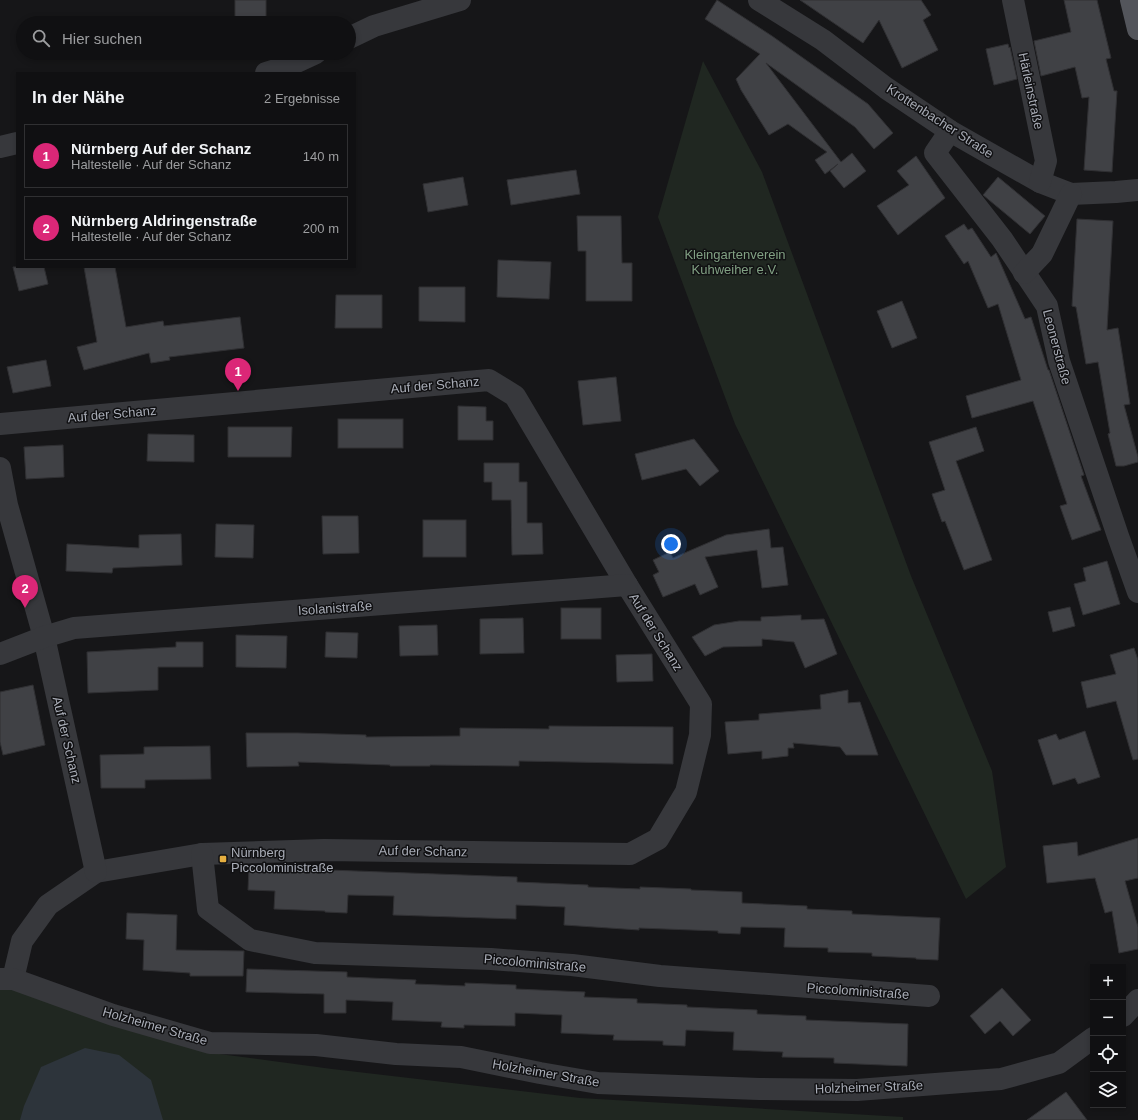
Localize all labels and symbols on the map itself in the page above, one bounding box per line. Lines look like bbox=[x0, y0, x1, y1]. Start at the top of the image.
street label: Härleinstraße bbox=[1016, 51, 1046, 131]
street label: Krottenbacher Straße bbox=[884, 81, 996, 161]
park label: Kleingartenverein Kuhweiher e.V. bbox=[684, 247, 786, 277]
street label: Leonerstraße bbox=[1040, 308, 1074, 386]
pin: 1 bbox=[225, 358, 251, 391]
street label: Auf der Schanz bbox=[390, 374, 480, 396]
street label: Auf der Schanz bbox=[67, 403, 157, 425]
your location bbox=[661, 534, 681, 554]
pin: 2 bbox=[12, 575, 38, 608]
street label: Auf der Schanz bbox=[626, 590, 686, 674]
street label: Isolanistraße bbox=[297, 598, 373, 618]
street label: Auf der Schanz bbox=[50, 695, 84, 785]
street label: Auf der Schanz bbox=[378, 843, 468, 859]
place label: Nürnberg Piccoloministraße bbox=[231, 845, 334, 875]
marker: Nürnberg Piccoloministraße bbox=[218, 854, 228, 864]
street label: Piccoloministraße bbox=[483, 951, 587, 975]
street label: Piccoloministraße bbox=[806, 980, 910, 1002]
street label: Holzheimer Straße bbox=[101, 1004, 209, 1048]
street label: Holzheimer Straße bbox=[491, 1056, 601, 1090]
street label: Holzheimer Straße bbox=[815, 1078, 923, 1096]

